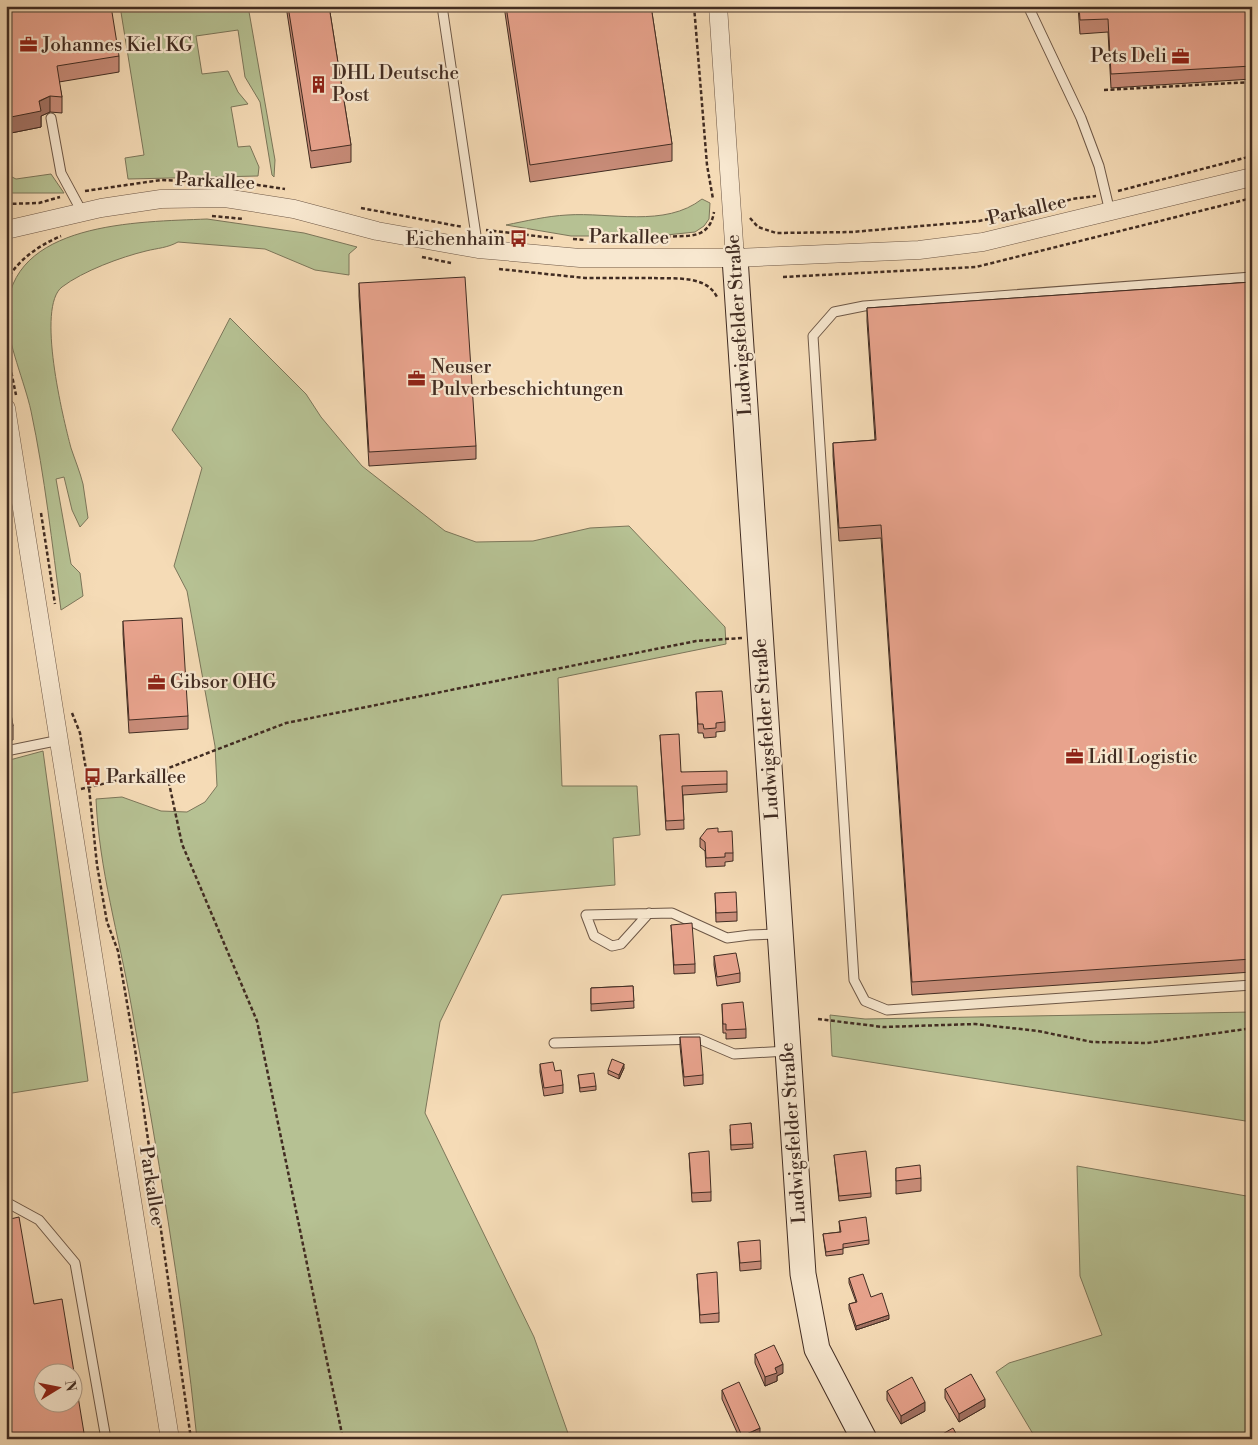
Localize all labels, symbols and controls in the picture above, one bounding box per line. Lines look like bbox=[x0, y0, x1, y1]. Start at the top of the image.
place label: Johannes Kiel KG bbox=[41, 33, 193, 57]
office icon: Johannes Kiel KG bbox=[18, 35, 38, 55]
place label: Pets Deli bbox=[1090, 44, 1167, 68]
office icon: Pets Deli bbox=[1171, 46, 1191, 66]
place label: DHL Deutsche Post bbox=[332, 61, 459, 107]
building icon: DHL Deutsche Post bbox=[308, 74, 328, 94]
street label: Parkallee bbox=[174, 167, 256, 195]
street label: Parkallee bbox=[985, 189, 1069, 231]
street label: Parkallee bbox=[589, 224, 669, 250]
place label: Eichenhain bbox=[405, 227, 505, 251]
bus stop icon: Eichenhain bbox=[509, 229, 529, 249]
street label: Ludwigsfelder Straße bbox=[721, 234, 757, 416]
place label: Neuser Pulverbeschichtungen bbox=[431, 355, 624, 401]
office icon: Neuser Pulverbeschichtungen bbox=[407, 368, 427, 388]
street label: Ludwigsfelder Straße bbox=[748, 638, 784, 820]
place label: Gibsor OHG bbox=[170, 670, 276, 694]
office icon: Gibsor OHG bbox=[146, 672, 166, 692]
place label: Lidl Logistic bbox=[1088, 745, 1198, 769]
office icon: Lidl Logistic bbox=[1064, 747, 1084, 767]
place label: Parkallee bbox=[106, 765, 186, 789]
bus stop icon: Parkallee bbox=[82, 767, 102, 787]
street label: Ludwigsfelder Straße bbox=[775, 1042, 811, 1224]
street label: Parkallee bbox=[134, 1145, 170, 1227]
north arrow bbox=[32, 1362, 82, 1412]
text: N bbox=[60, 1379, 80, 1393]

